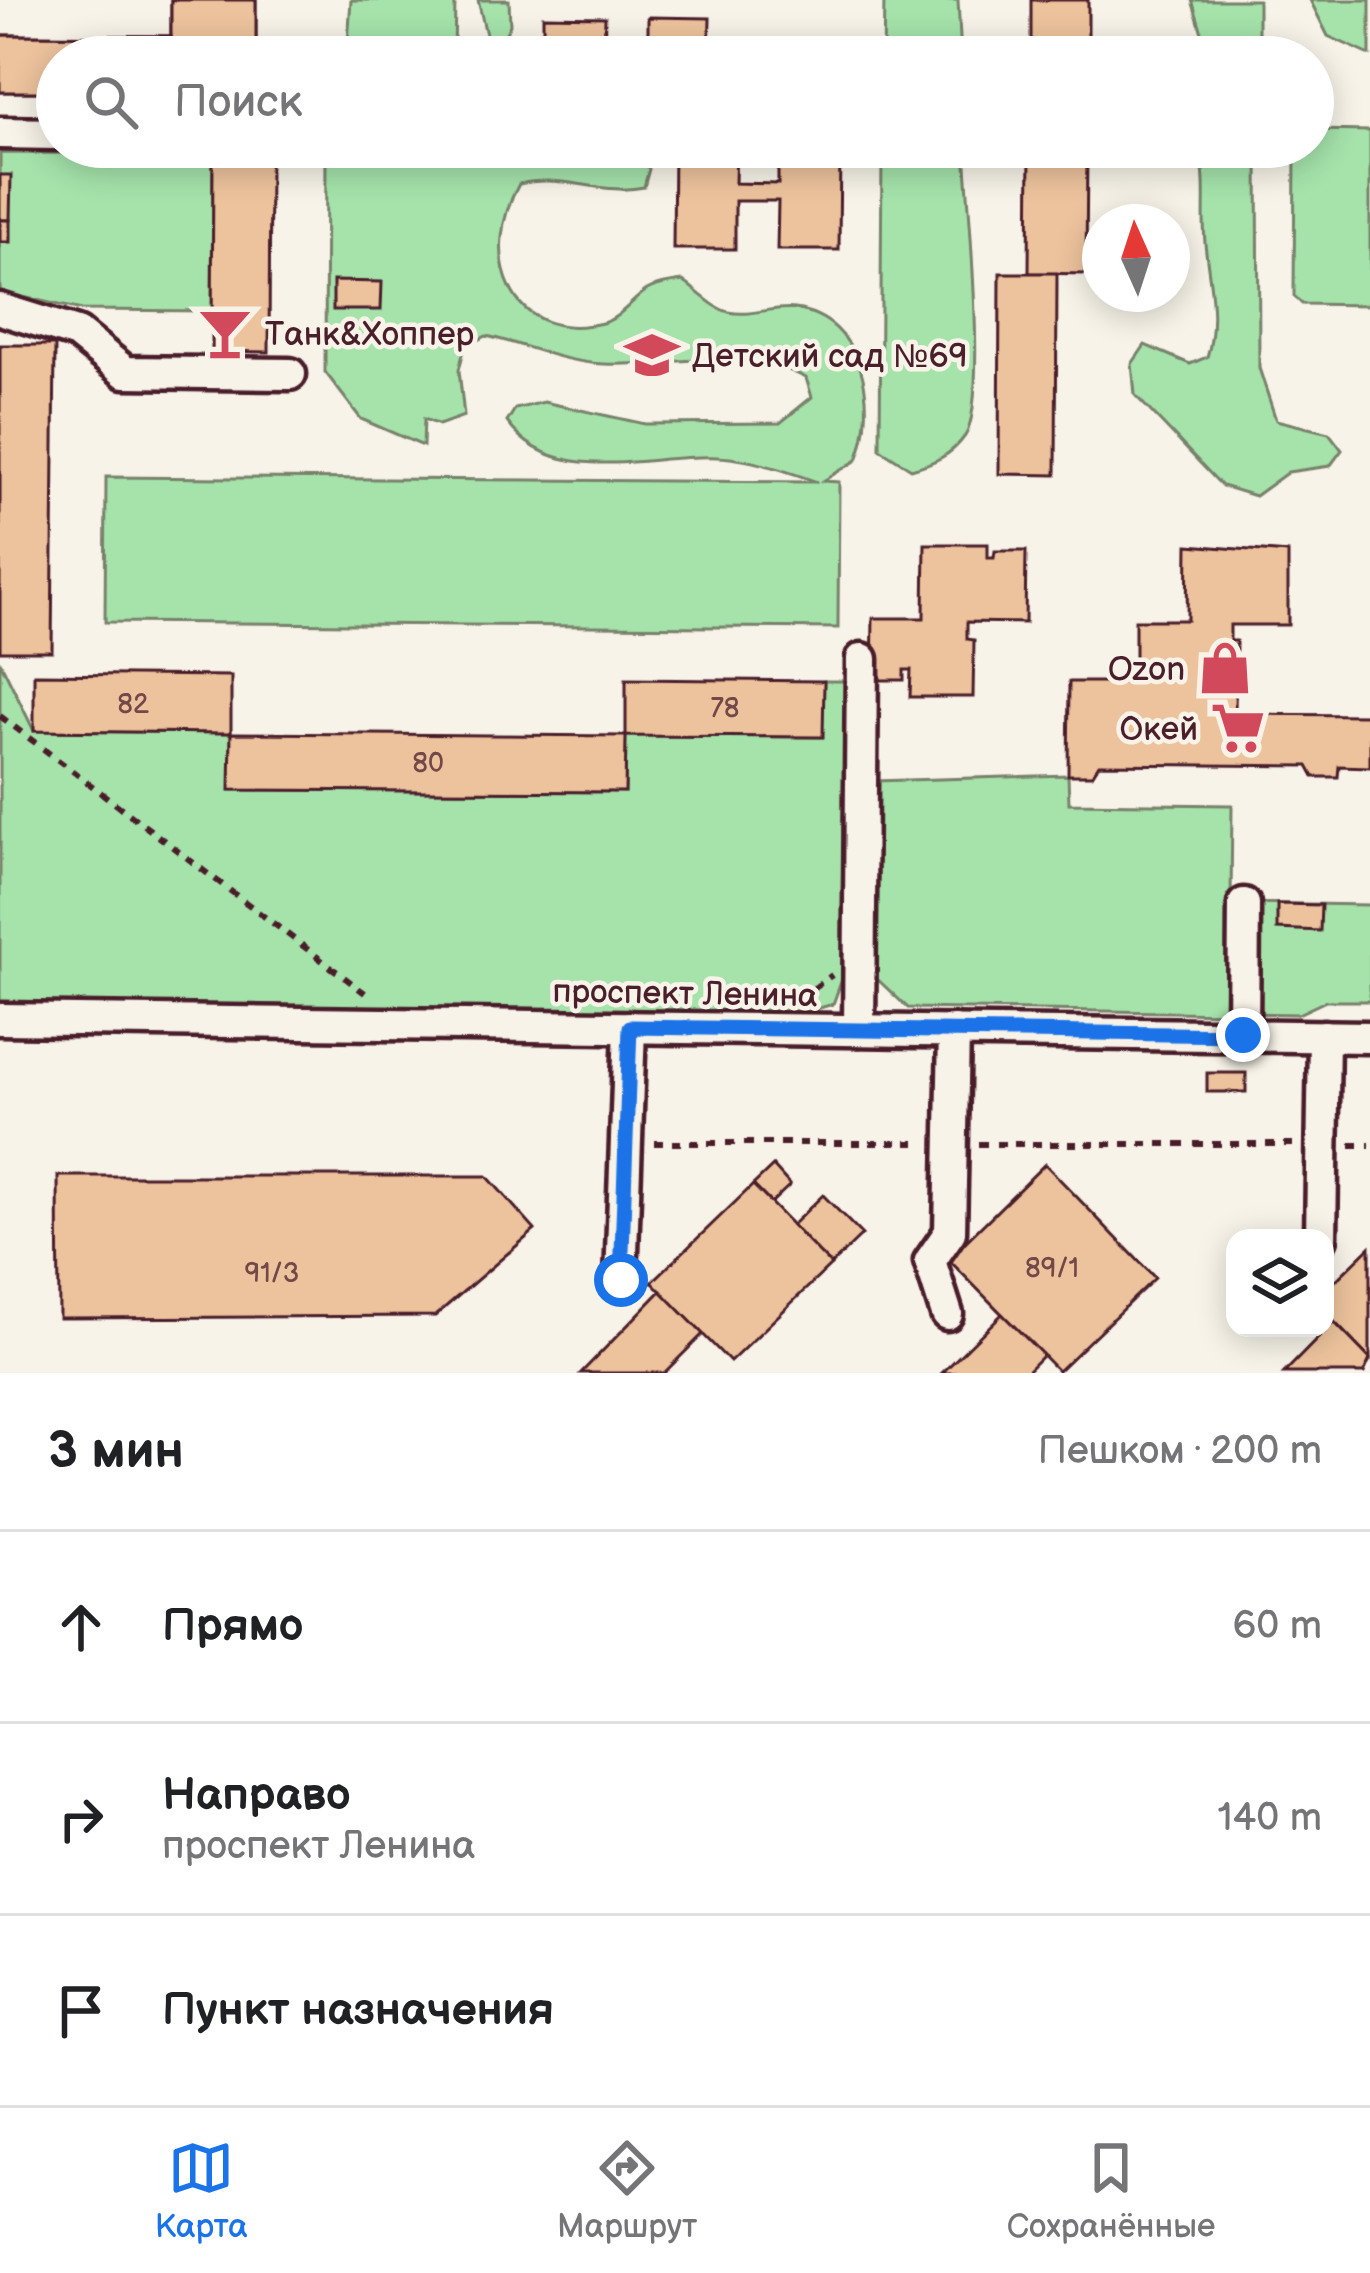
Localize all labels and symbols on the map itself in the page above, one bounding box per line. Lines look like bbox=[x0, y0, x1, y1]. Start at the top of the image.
north arrow bbox=[1082, 204, 1190, 312]
bar icon: Танк&Хоппер bbox=[196, 304, 254, 362]
place label: Танк&Хоппер bbox=[265, 315, 475, 355]
school or university icon: Детский сад №69 bbox=[623, 326, 681, 384]
place label: Детский сад №69 bbox=[692, 337, 968, 377]
shop icon: Ozon bbox=[1196, 639, 1254, 697]
place label: Ozon bbox=[1108, 650, 1185, 690]
house number: 82 bbox=[117, 689, 149, 721]
house number: 78 bbox=[711, 693, 740, 725]
supermarket icon: Окей bbox=[1209, 699, 1267, 757]
place label: Окей bbox=[1119, 710, 1198, 750]
house number: 80 bbox=[412, 748, 444, 780]
street label: проспект Ленина bbox=[552, 972, 818, 1016]
route end bbox=[1216, 1008, 1270, 1062]
route start bbox=[594, 1253, 648, 1307]
house number: 89/1 bbox=[1025, 1253, 1079, 1285]
house number: 91/3 bbox=[245, 1258, 299, 1290]

